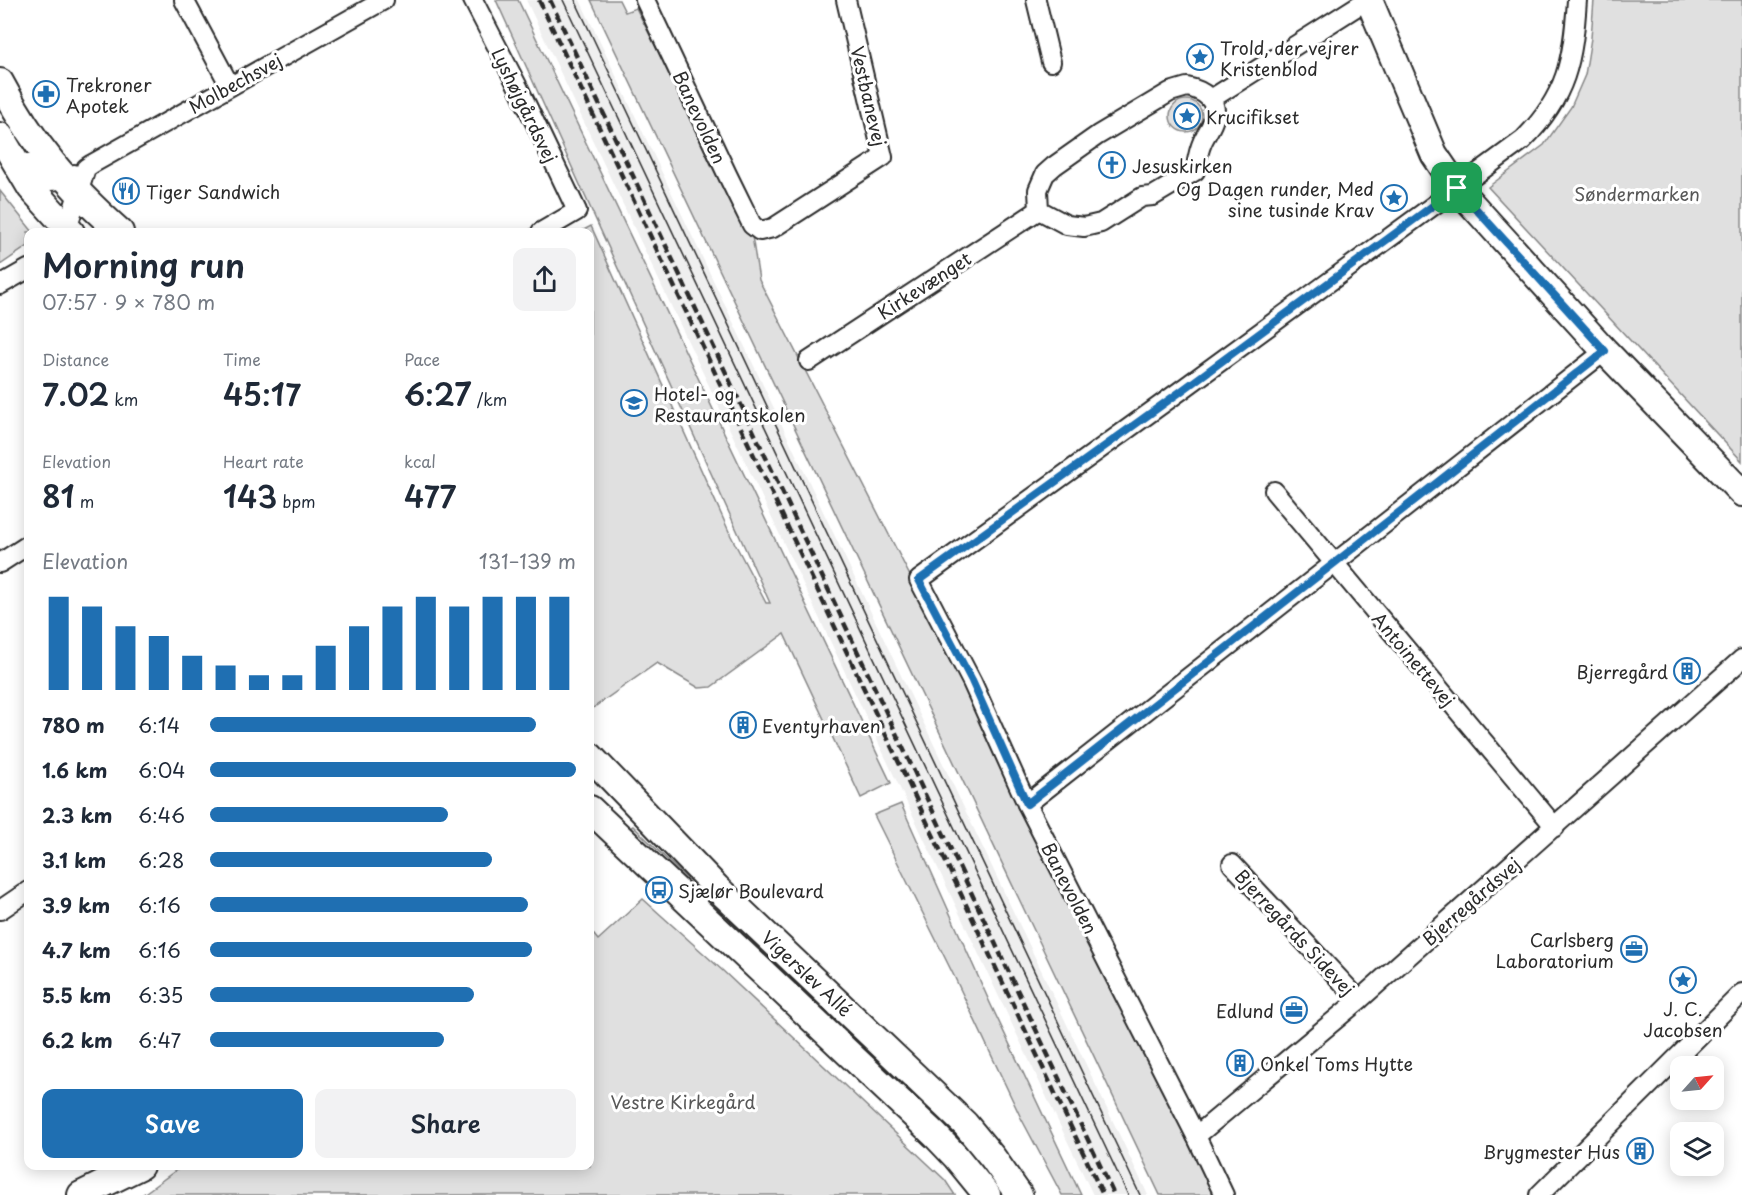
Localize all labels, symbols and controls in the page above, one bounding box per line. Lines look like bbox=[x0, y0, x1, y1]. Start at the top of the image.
place label: Trold, der vejrer Kristenblod bbox=[1220, 34, 1359, 82]
place icon: Trold, der vejrer Kristenblod bbox=[1185, 42, 1215, 72]
street label: Lyshøjgårdsvej bbox=[485, 43, 565, 167]
street label: Vestbanevej bbox=[844, 43, 894, 149]
street label: Molbechsvej bbox=[183, 46, 287, 120]
street label: Banevolden bbox=[667, 66, 733, 168]
place label: Trekroner Apotek bbox=[66, 71, 152, 119]
pharmacy icon: Trekroner Apotek bbox=[31, 79, 61, 109]
place icon: Krucifikset bbox=[1172, 101, 1202, 131]
place label: Krucifikset bbox=[1206, 103, 1300, 130]
church icon: Jesuskirken bbox=[1097, 150, 1127, 180]
place label: Jesuskirken bbox=[1132, 152, 1232, 179]
pin bbox=[1431, 162, 1482, 213]
icon: arrive bbox=[1440, 171, 1473, 204]
place label: Og Dagen runder, Med sine tusinde Krav bbox=[1176, 175, 1375, 223]
restaurant icon: Tiger Sandwich bbox=[111, 176, 141, 206]
place label: Tiger Sandwich bbox=[146, 178, 280, 205]
park label: Søndermarken bbox=[1574, 180, 1700, 207]
place icon: Og Dagen runder, Med sine tusinde Krav bbox=[1379, 183, 1409, 213]
text: Morning run bbox=[42, 239, 245, 289]
street label: Kirkevænget bbox=[872, 245, 976, 325]
button: share bbox=[513, 248, 576, 311]
text: 07:57 · 9 × 780 m bbox=[42, 287, 215, 317]
text: Distance bbox=[42, 347, 109, 371]
text: Time bbox=[223, 347, 261, 371]
text: Pace bbox=[404, 347, 440, 371]
text: 7.02 bbox=[42, 371, 109, 416]
text: 45:17 bbox=[223, 371, 301, 416]
text: 6:27 bbox=[404, 371, 472, 416]
place label: Hotel- og Restaurantskolen bbox=[654, 380, 806, 428]
text: km bbox=[109, 387, 138, 411]
text: /km bbox=[472, 387, 507, 411]
school or university icon: Hotel- og Restaurantskolen bbox=[619, 388, 649, 418]
text: Elevation bbox=[42, 449, 111, 473]
text: Heart rate bbox=[223, 449, 304, 473]
text: kcal bbox=[404, 449, 436, 473]
text: 81 bbox=[42, 473, 74, 518]
text: 143 bbox=[223, 473, 277, 518]
text: 477 bbox=[404, 473, 456, 518]
text: m bbox=[74, 489, 94, 513]
text: bpm bbox=[277, 489, 316, 513]
text: Elevation bbox=[42, 546, 128, 576]
text: 131–139 m bbox=[479, 546, 576, 576]
street label: Antoinettevej bbox=[1366, 606, 1462, 712]
building icon: Bjerregård bbox=[1672, 656, 1702, 686]
place label: Bjerregård bbox=[1576, 658, 1668, 685]
text: 780 m bbox=[42, 710, 105, 740]
text: 6:14 bbox=[138, 710, 180, 740]
building icon: Eventyrhaven bbox=[728, 710, 758, 740]
place label: Eventyrhaven bbox=[762, 712, 881, 739]
text: 1.6 km bbox=[42, 755, 107, 785]
text: 6:04 bbox=[138, 755, 186, 785]
text: 2.3 km bbox=[42, 800, 112, 830]
text: 6:46 bbox=[138, 800, 185, 830]
street label: Banevolden bbox=[1035, 838, 1105, 938]
text: 3.1 km bbox=[42, 845, 106, 875]
text: 6:28 bbox=[138, 845, 184, 875]
street label: Bjerregårdsvej bbox=[1416, 851, 1526, 951]
street label: Bjerregårds Sidevej bbox=[1229, 863, 1361, 1001]
bus stop icon: Sjælør Boulevard bbox=[644, 875, 674, 905]
place label: Sjælør Boulevard bbox=[678, 877, 824, 904]
text: 3.9 km bbox=[42, 890, 110, 920]
text: 6:16 bbox=[138, 890, 181, 920]
street label: Vigerslev Allé bbox=[756, 924, 859, 1022]
place label: Carlsberg Laboratorium bbox=[1496, 926, 1614, 974]
office icon: Carlsberg Laboratorium bbox=[1619, 934, 1649, 964]
text: 4.7 km bbox=[42, 935, 111, 965]
text: 6:16 bbox=[138, 935, 181, 965]
place icon: J. C. Jacobsen bbox=[1668, 965, 1698, 995]
text: 5.5 km bbox=[42, 980, 111, 1010]
text: 6:35 bbox=[138, 980, 183, 1010]
office icon: Edlund bbox=[1279, 995, 1309, 1025]
place label: J. C. Jacobsen bbox=[1643, 995, 1723, 1043]
place label: Edlund bbox=[1216, 997, 1274, 1024]
text: 6.2 km bbox=[42, 1025, 113, 1055]
text: 6:47 bbox=[138, 1025, 181, 1055]
building icon: Onkel Toms Hytte bbox=[1225, 1048, 1255, 1078]
place label: Onkel Toms Hytte bbox=[1260, 1050, 1413, 1077]
north arrow bbox=[1670, 1056, 1724, 1110]
map controls bbox=[1670, 1056, 1724, 1176]
park label: Vestre Kirkegård bbox=[610, 1088, 756, 1115]
button: Save bbox=[42, 1089, 303, 1158]
button: Share bbox=[315, 1089, 576, 1158]
button: layers bbox=[1670, 1122, 1724, 1176]
building icon: Brygmester Hus bbox=[1625, 1136, 1655, 1166]
place label: Brygmester Hus bbox=[1483, 1138, 1620, 1165]

